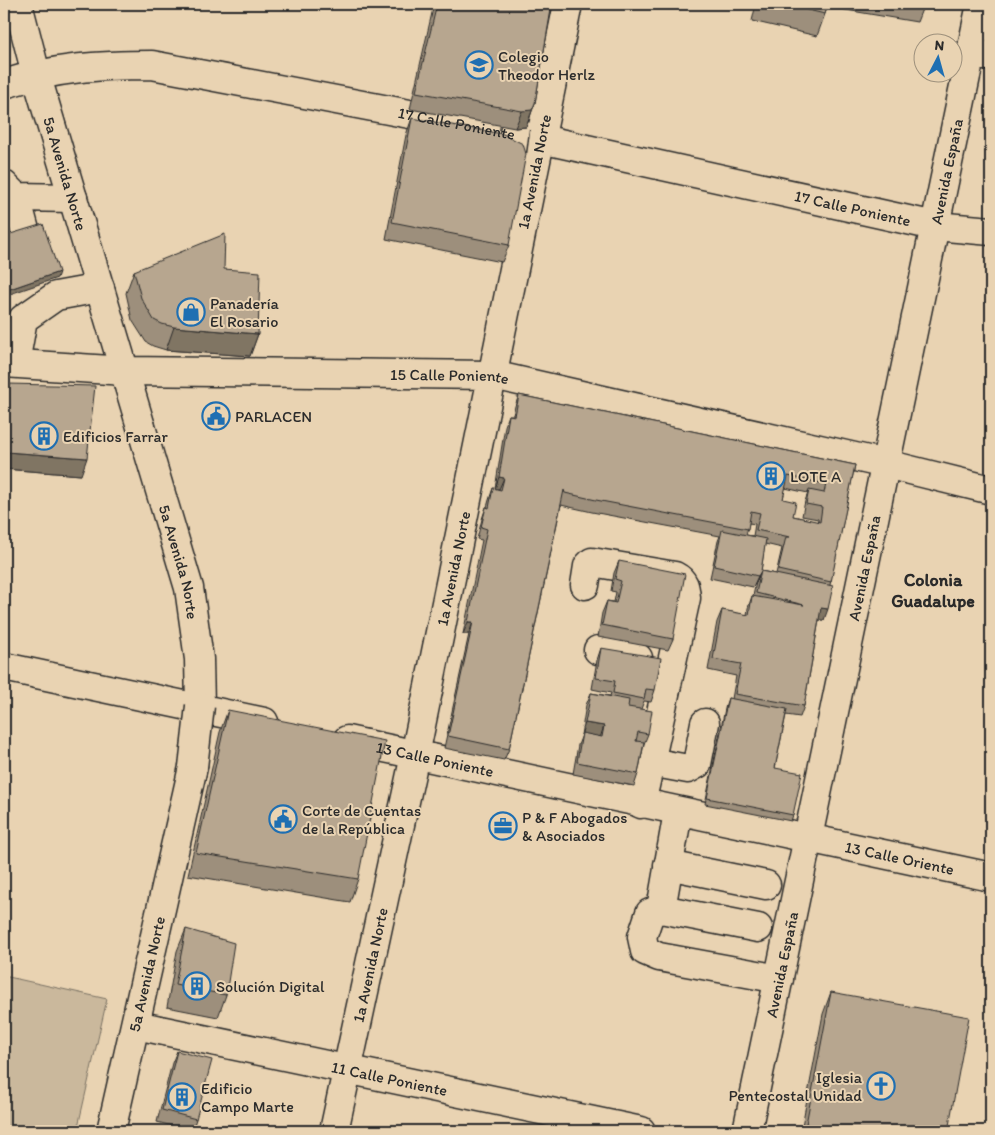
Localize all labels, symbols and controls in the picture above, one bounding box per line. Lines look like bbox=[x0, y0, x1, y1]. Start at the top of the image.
north arrow bbox=[912, 32, 962, 82]
text: N bbox=[934, 37, 945, 55]
place label: Colegio Theodor Herlz bbox=[498, 47, 596, 84]
school or university icon: Colegio Theodor Herlz bbox=[464, 50, 494, 80]
street label: 17 Calle Poniente bbox=[397, 103, 517, 143]
street label: 1a Avenida Norte bbox=[513, 112, 555, 231]
street label: 5a Avenida Norte bbox=[40, 114, 92, 233]
street label: Avenida España bbox=[926, 117, 966, 226]
street label: 17 Calle Poniente bbox=[793, 186, 913, 230]
place label: Panadería El Rosario bbox=[210, 294, 280, 331]
shop icon: Panadería El Rosario bbox=[176, 297, 206, 327]
street label: 15 Calle Poniente bbox=[390, 364, 511, 388]
public building icon: PARLACEN bbox=[201, 401, 231, 431]
place label: PARLACEN bbox=[235, 407, 312, 426]
building icon: Edificios Farrar bbox=[29, 421, 59, 451]
place label: Edificios Farrar bbox=[63, 427, 168, 446]
building icon: LOTE A bbox=[756, 461, 786, 491]
place label: LOTE A bbox=[790, 467, 841, 486]
street label: 5a Avenida Norte bbox=[155, 502, 203, 621]
street label: 1a Avenida Norte bbox=[432, 509, 474, 628]
street label: Avenida España bbox=[844, 513, 884, 623]
district label: Colonia Guadalupe bbox=[891, 569, 975, 612]
street label: 13 Calle Poniente bbox=[375, 737, 496, 781]
place label: Corte de Cuentas de la República bbox=[302, 801, 421, 838]
public building icon: Corte de Cuentas de la República bbox=[268, 804, 298, 834]
place label: P & F Abogados & Asociados bbox=[522, 808, 627, 845]
office icon: P & F Abogados & Asociados bbox=[488, 811, 518, 841]
street label: 13 Calle Oriente bbox=[843, 837, 956, 878]
street label: 1a Avenida Norte bbox=[348, 905, 391, 1024]
street label: Avenida España bbox=[761, 910, 802, 1019]
street label: 5a Avenida Norte bbox=[124, 914, 169, 1033]
building icon: Solución Digital bbox=[182, 971, 212, 1001]
place label: Solución Digital bbox=[216, 977, 325, 996]
street label: 11 Calle Poniente bbox=[330, 1057, 450, 1100]
place label: Iglesia Pentecostal Unidad bbox=[729, 1068, 863, 1105]
church icon: Iglesia Pentecostal Unidad bbox=[866, 1071, 896, 1101]
place label: Edificio Campo Marte bbox=[201, 1079, 294, 1116]
building icon: Edificio Campo Marte bbox=[167, 1082, 197, 1112]

